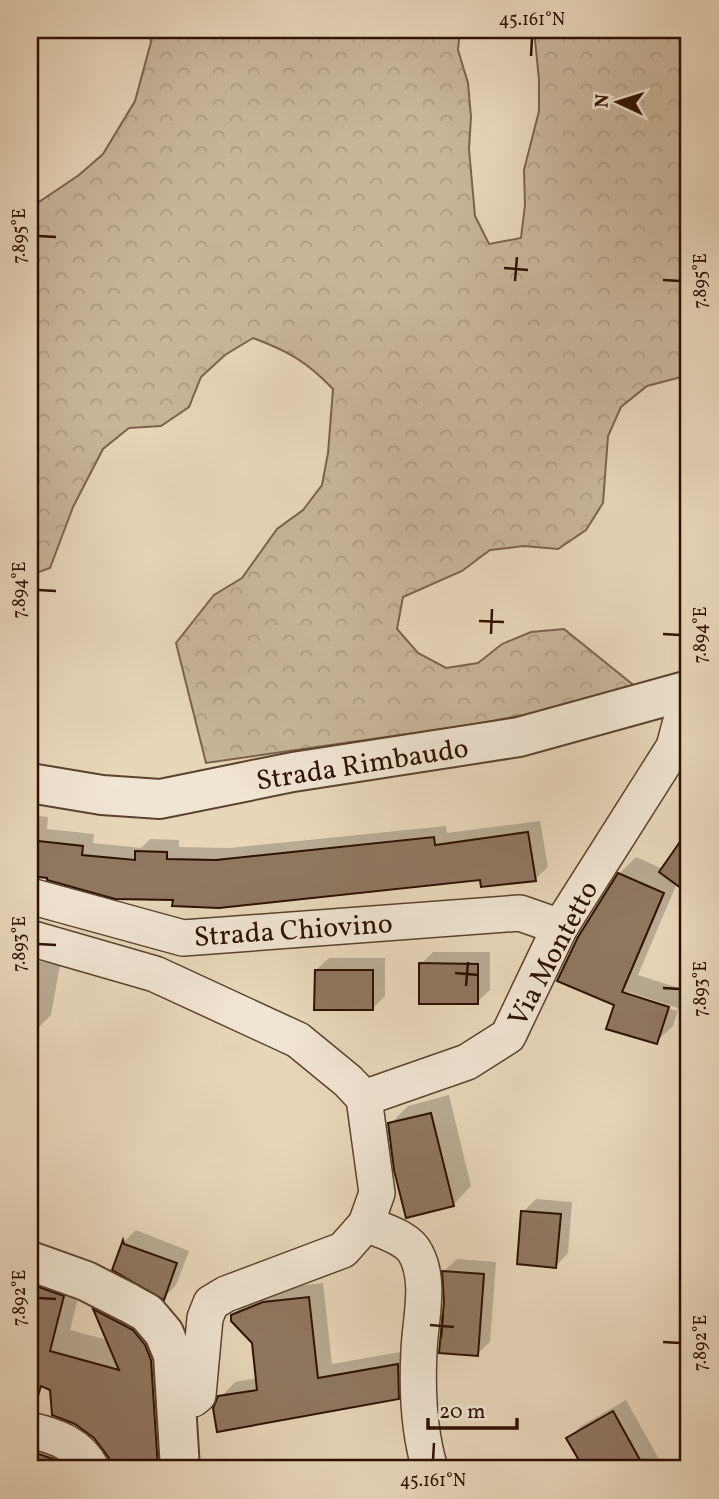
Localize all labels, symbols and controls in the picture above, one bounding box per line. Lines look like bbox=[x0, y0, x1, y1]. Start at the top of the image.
text: 45.161°N bbox=[499, 8, 565, 33]
north arrow bbox=[582, 66, 652, 136]
text: N bbox=[590, 93, 617, 109]
text: 7.895°E bbox=[8, 208, 33, 264]
text: 7.895°E bbox=[689, 253, 714, 309]
text: 7.894°E bbox=[8, 561, 33, 618]
text: 7.894°E bbox=[689, 606, 714, 663]
street label: Strada Rimbaudo bbox=[253, 729, 471, 801]
street label: Via Montetto bbox=[499, 875, 609, 1034]
street label: Strada Chiovino bbox=[192, 905, 394, 958]
text: 7.893°E bbox=[8, 916, 33, 972]
text: 7.893°E bbox=[689, 961, 714, 1017]
text: 7.892°E bbox=[8, 1270, 33, 1326]
text: 7.892°E bbox=[689, 1315, 714, 1371]
scale bar bbox=[428, 1387, 518, 1431]
text: 20 m bbox=[439, 1398, 485, 1427]
text: 45.161°N bbox=[400, 1469, 466, 1494]

